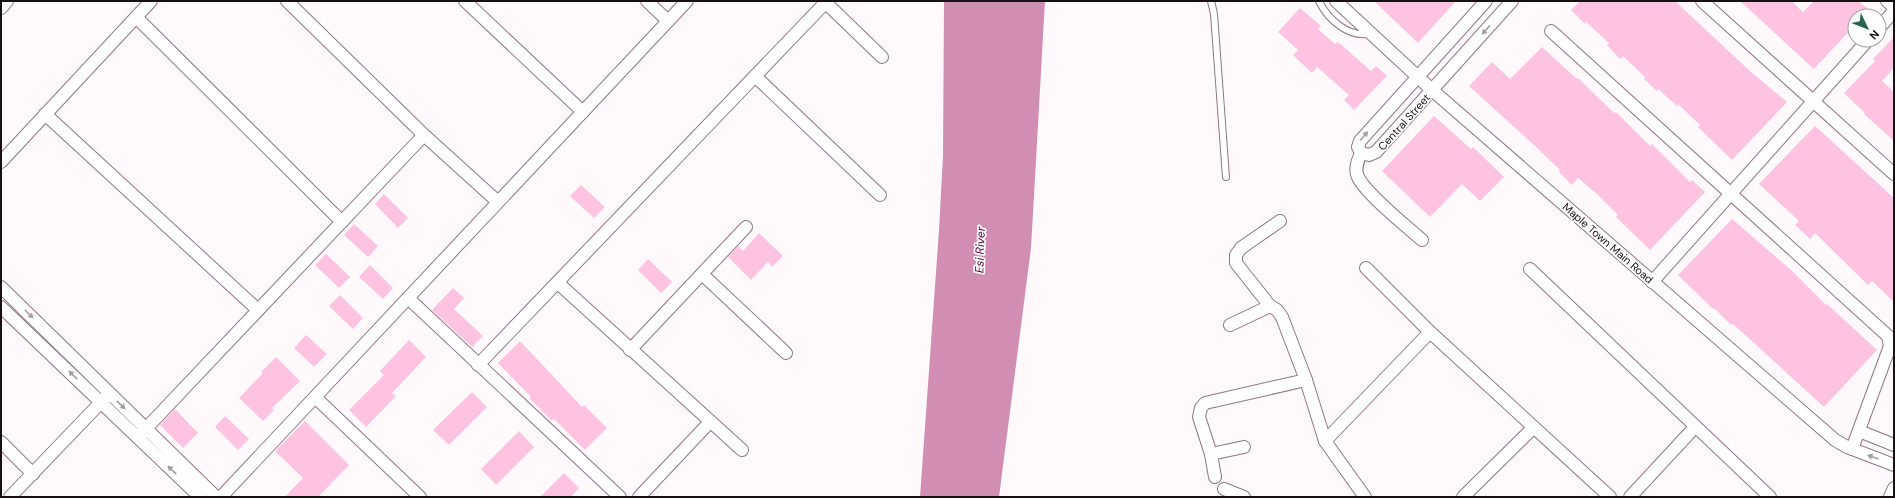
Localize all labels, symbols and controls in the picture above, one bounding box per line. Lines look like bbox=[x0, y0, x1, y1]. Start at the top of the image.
north arrow bbox=[1847, 8, 1887, 48]
one-way arrow bbox=[1482, 25, 1491, 35]
text: N bbox=[1866, 27, 1882, 43]
street label: Central Street bbox=[1375, 91, 1433, 153]
one-way arrow bbox=[1360, 131, 1369, 142]
street label: Maple Town Main Road bbox=[1560, 200, 1656, 286]
water label: Esi River bbox=[971, 226, 989, 274]
one-way arrow bbox=[24, 309, 34, 319]
one-way arrow bbox=[68, 371, 78, 380]
one-way arrow bbox=[116, 400, 126, 410]
one-way arrow bbox=[1867, 453, 1879, 459]
one-way arrow bbox=[167, 465, 177, 475]

